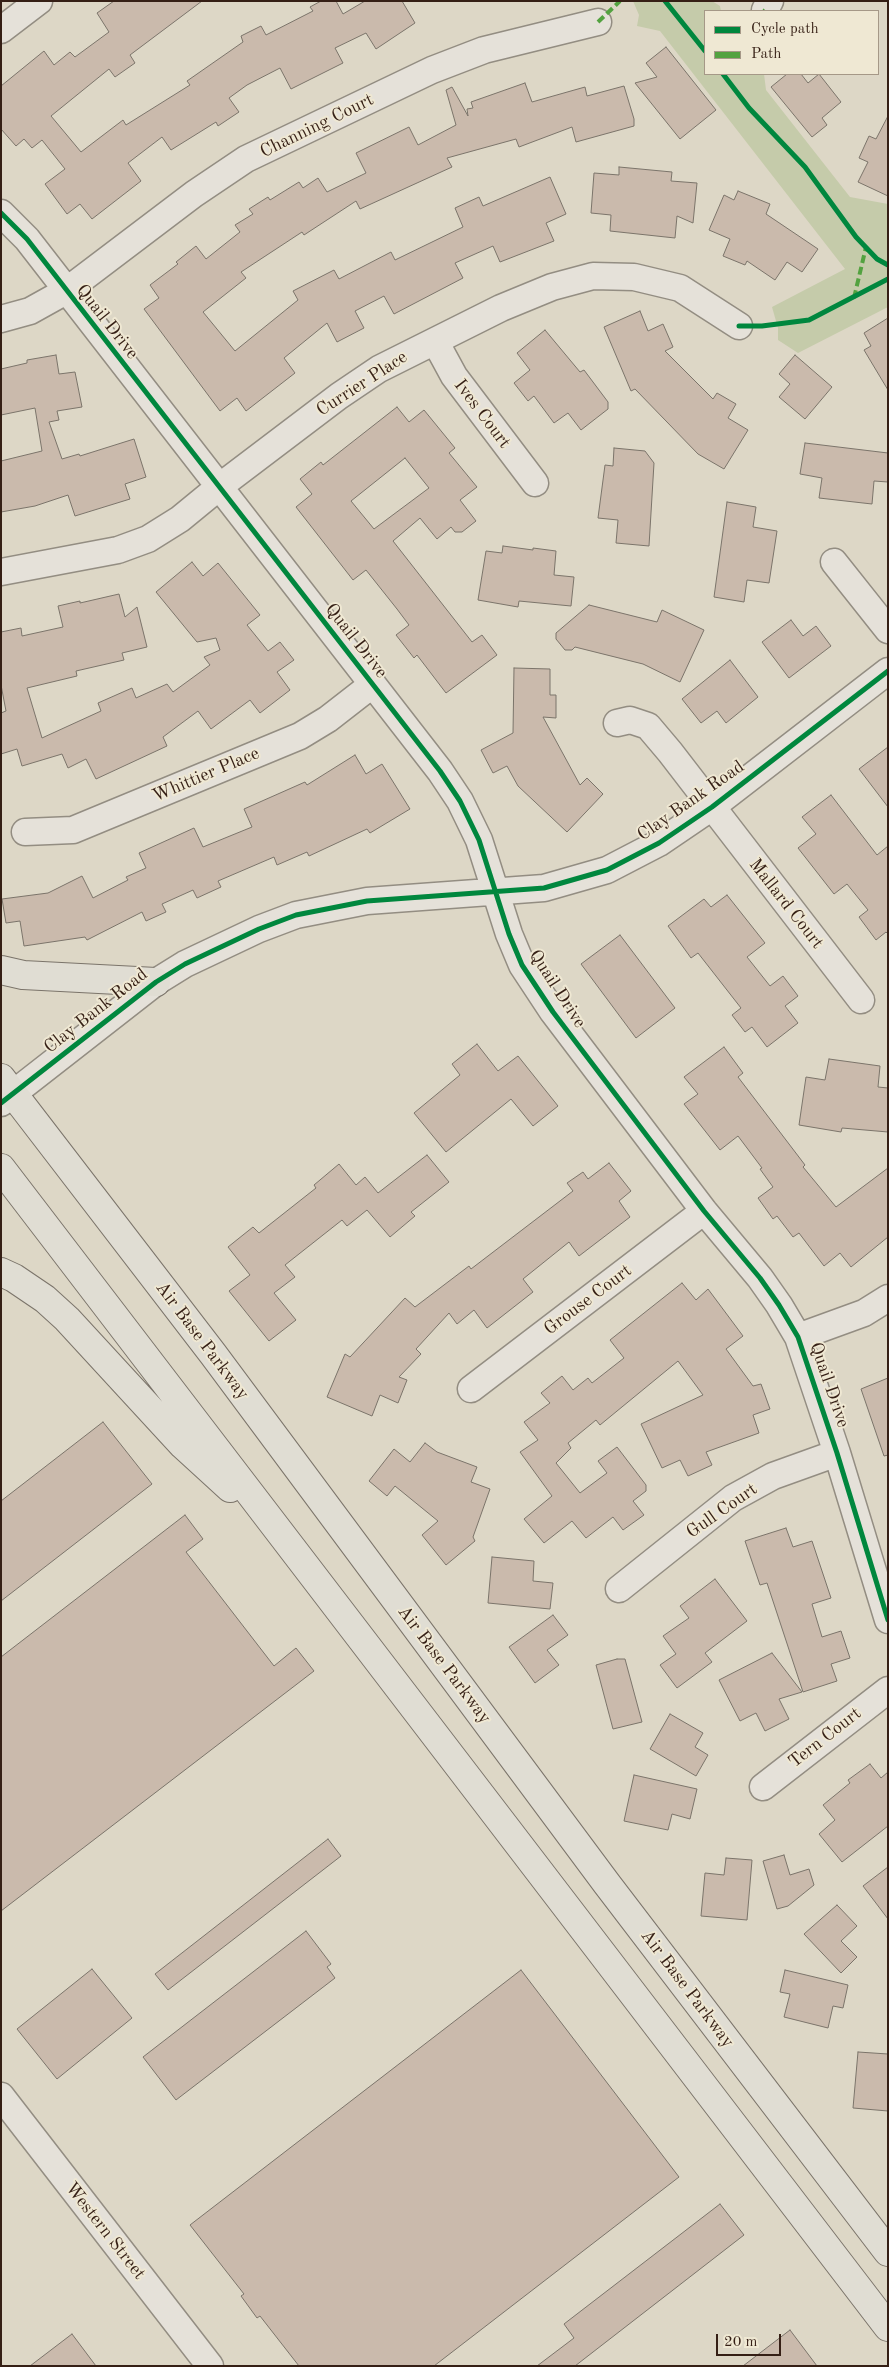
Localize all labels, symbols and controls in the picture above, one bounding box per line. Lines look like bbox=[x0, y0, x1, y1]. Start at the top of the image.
legend bbox=[704, 10, 879, 75]
text: Cycle path bbox=[751, 22, 819, 37]
text: Path bbox=[751, 47, 781, 62]
street label: Channing Court bbox=[257, 89, 377, 163]
street label: Quail Drive bbox=[71, 280, 143, 364]
street label: Currier Place bbox=[312, 347, 412, 421]
street label: Ives Court bbox=[449, 375, 515, 453]
street label: Quail Drive bbox=[320, 599, 392, 683]
street label: Whittier Place bbox=[149, 743, 263, 807]
street label: Clay Bank Road bbox=[633, 756, 749, 846]
street label: Mallard Court bbox=[744, 855, 828, 953]
street label: Quail Drive bbox=[524, 946, 590, 1032]
street label: Clay Bank Road bbox=[40, 964, 152, 1058]
street label: Grouse Court bbox=[540, 1260, 636, 1340]
street label: Air Base Parkway bbox=[151, 1278, 253, 1404]
street label: Quail Drive bbox=[804, 1339, 854, 1431]
street label: Gull Court bbox=[682, 1479, 762, 1543]
street label: Air Base Parkway bbox=[393, 1602, 495, 1728]
street label: Tern Court bbox=[784, 1703, 866, 1773]
street label: Air Base Parkway bbox=[636, 1926, 738, 2052]
street label: Western Street bbox=[60, 2178, 150, 2284]
scale bar bbox=[719, 2324, 784, 2356]
text: 20 m bbox=[724, 2335, 758, 2350]

